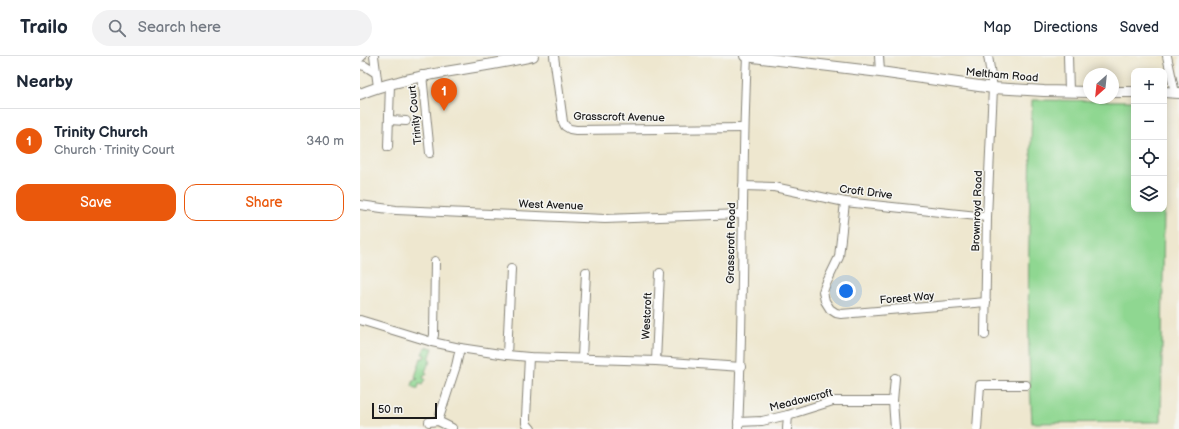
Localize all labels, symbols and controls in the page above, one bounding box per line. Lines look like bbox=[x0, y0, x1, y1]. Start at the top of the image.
search box bbox=[92, 10, 372, 46]
text: Trailo bbox=[20, 16, 68, 39]
icon: search bbox=[106, 17, 128, 39]
text: Search here bbox=[138, 18, 221, 37]
text: Map bbox=[983, 19, 1011, 36]
text: Directions bbox=[1033, 19, 1098, 36]
text: Saved bbox=[1120, 19, 1159, 36]
street label: Meltham Road bbox=[965, 65, 1039, 85]
north arrow bbox=[1083, 68, 1119, 104]
map controls bbox=[1131, 68, 1167, 212]
button: + bbox=[1131, 68, 1167, 104]
text: Nearby bbox=[16, 72, 73, 92]
pin: 1 bbox=[431, 78, 457, 111]
street label: Trinity Court bbox=[405, 84, 425, 145]
button: − bbox=[1131, 104, 1167, 140]
street label: Grasscroft Avenue bbox=[573, 110, 665, 124]
text: Trinity Church bbox=[54, 123, 148, 142]
text: 1 bbox=[26, 133, 32, 149]
text: 340 m bbox=[306, 133, 344, 149]
button: locate bbox=[1131, 140, 1167, 176]
text: Church · Trinity Court bbox=[54, 142, 175, 158]
street label: Brownroyd Road bbox=[969, 170, 985, 252]
button: layers bbox=[1131, 176, 1167, 212]
street label: Croft Drive bbox=[839, 182, 894, 202]
button: Save bbox=[16, 184, 176, 221]
button: Share bbox=[184, 184, 344, 221]
street label: West Avenue bbox=[518, 197, 584, 213]
street label: Grasscroft Road bbox=[724, 202, 738, 284]
your location bbox=[836, 281, 856, 301]
street label: Forest Way bbox=[879, 289, 935, 307]
street label: Westcroft bbox=[639, 292, 655, 340]
street label: Meadowcroft bbox=[768, 386, 835, 414]
scale bar bbox=[372, 401, 437, 420]
text: 50 m bbox=[378, 403, 403, 416]

